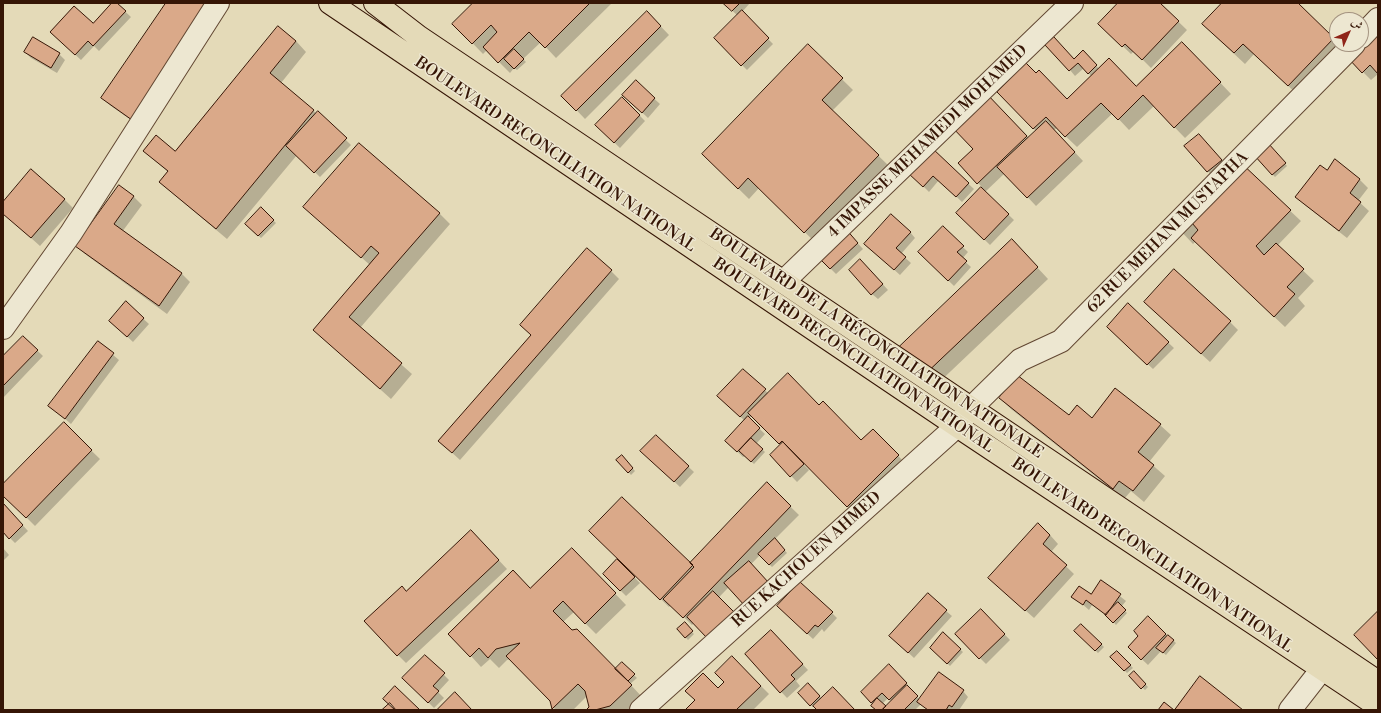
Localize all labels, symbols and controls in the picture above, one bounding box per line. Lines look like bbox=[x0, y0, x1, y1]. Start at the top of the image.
north arrow bbox=[1329, 12, 1369, 52]
text: ش bbox=[1348, 15, 1366, 33]
street label: 4 IMPASSE MEHAMEDI MOHAMED bbox=[824, 41, 1032, 243]
street label: BOULEVARD RECONCILIATION NATIONAL bbox=[411, 53, 699, 257]
street label: 62 RUE MEHANI MUSTAPHA bbox=[1083, 148, 1253, 318]
street label: BOULEVARD DE LA RÉCONCILIATION NATIONALE bbox=[706, 225, 1046, 463]
street label: BOULEVARD RECONCILIATION NATIONAL bbox=[709, 254, 997, 458]
street label: BOULEVARD RECONCILIATION NATIONAL bbox=[1008, 454, 1296, 658]
street label: RUE KACHOUEN AHMED bbox=[728, 488, 886, 632]

